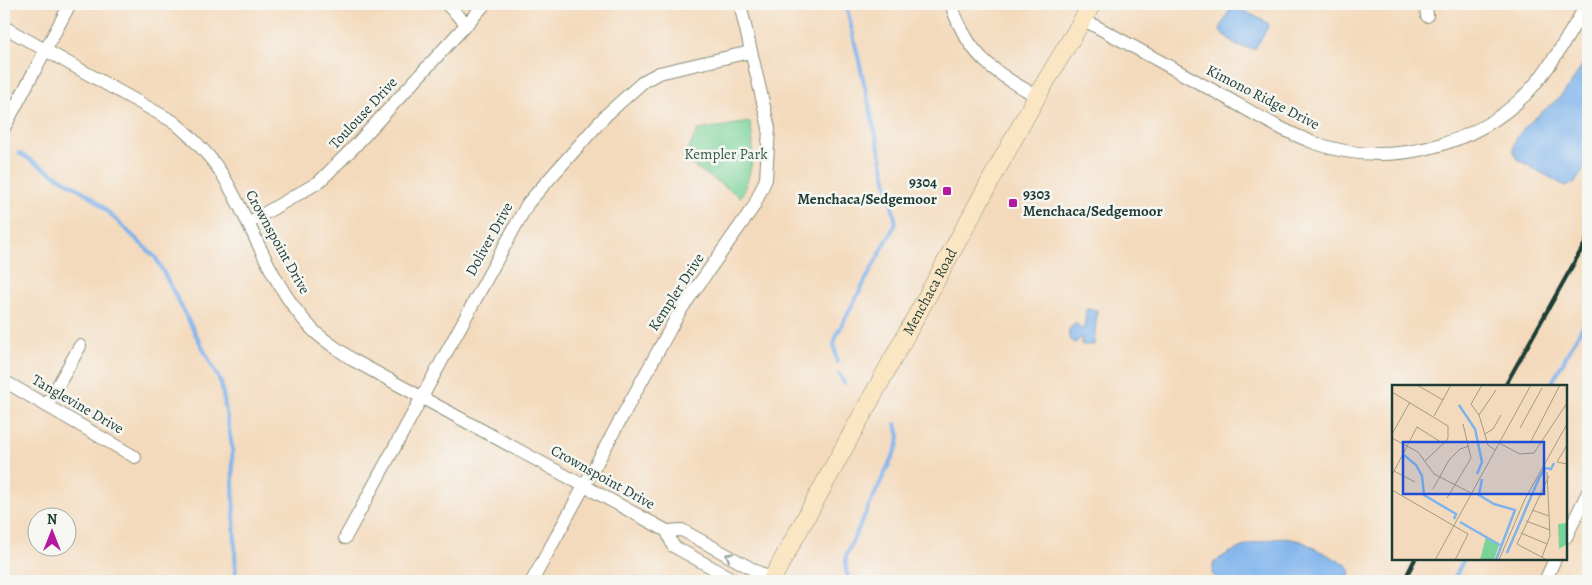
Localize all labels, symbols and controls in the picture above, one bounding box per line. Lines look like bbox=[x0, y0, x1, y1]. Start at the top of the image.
street label: Kimono Ridge Drive bbox=[1203, 60, 1323, 134]
street label: Toulouse Drive bbox=[324, 73, 402, 153]
park label: Kempler Park bbox=[684, 144, 768, 164]
place label: 9304 Menchaca/Sedgemoor bbox=[797, 172, 937, 209]
place label: 9303 Menchaca/Sedgemoor bbox=[1023, 184, 1163, 221]
marker: 9304 Menchaca/Sedgemoor bbox=[941, 185, 953, 197]
street label: Crownspoint Drive bbox=[241, 186, 315, 298]
marker: 9303 Menchaca/Sedgemoor bbox=[1007, 197, 1019, 209]
street label: Doliver Drive bbox=[461, 198, 518, 279]
street label: Menchaca Road bbox=[898, 244, 962, 339]
street label: Kempler Drive bbox=[643, 249, 709, 335]
street label: Tanglevine Drive bbox=[28, 370, 128, 439]
inset map bbox=[1392, 385, 1567, 560]
street label: Crownspoint Drive bbox=[547, 440, 659, 514]
north arrow bbox=[28, 508, 78, 558]
text: N bbox=[47, 510, 57, 529]
one-way arrow bbox=[725, 552, 734, 562]

